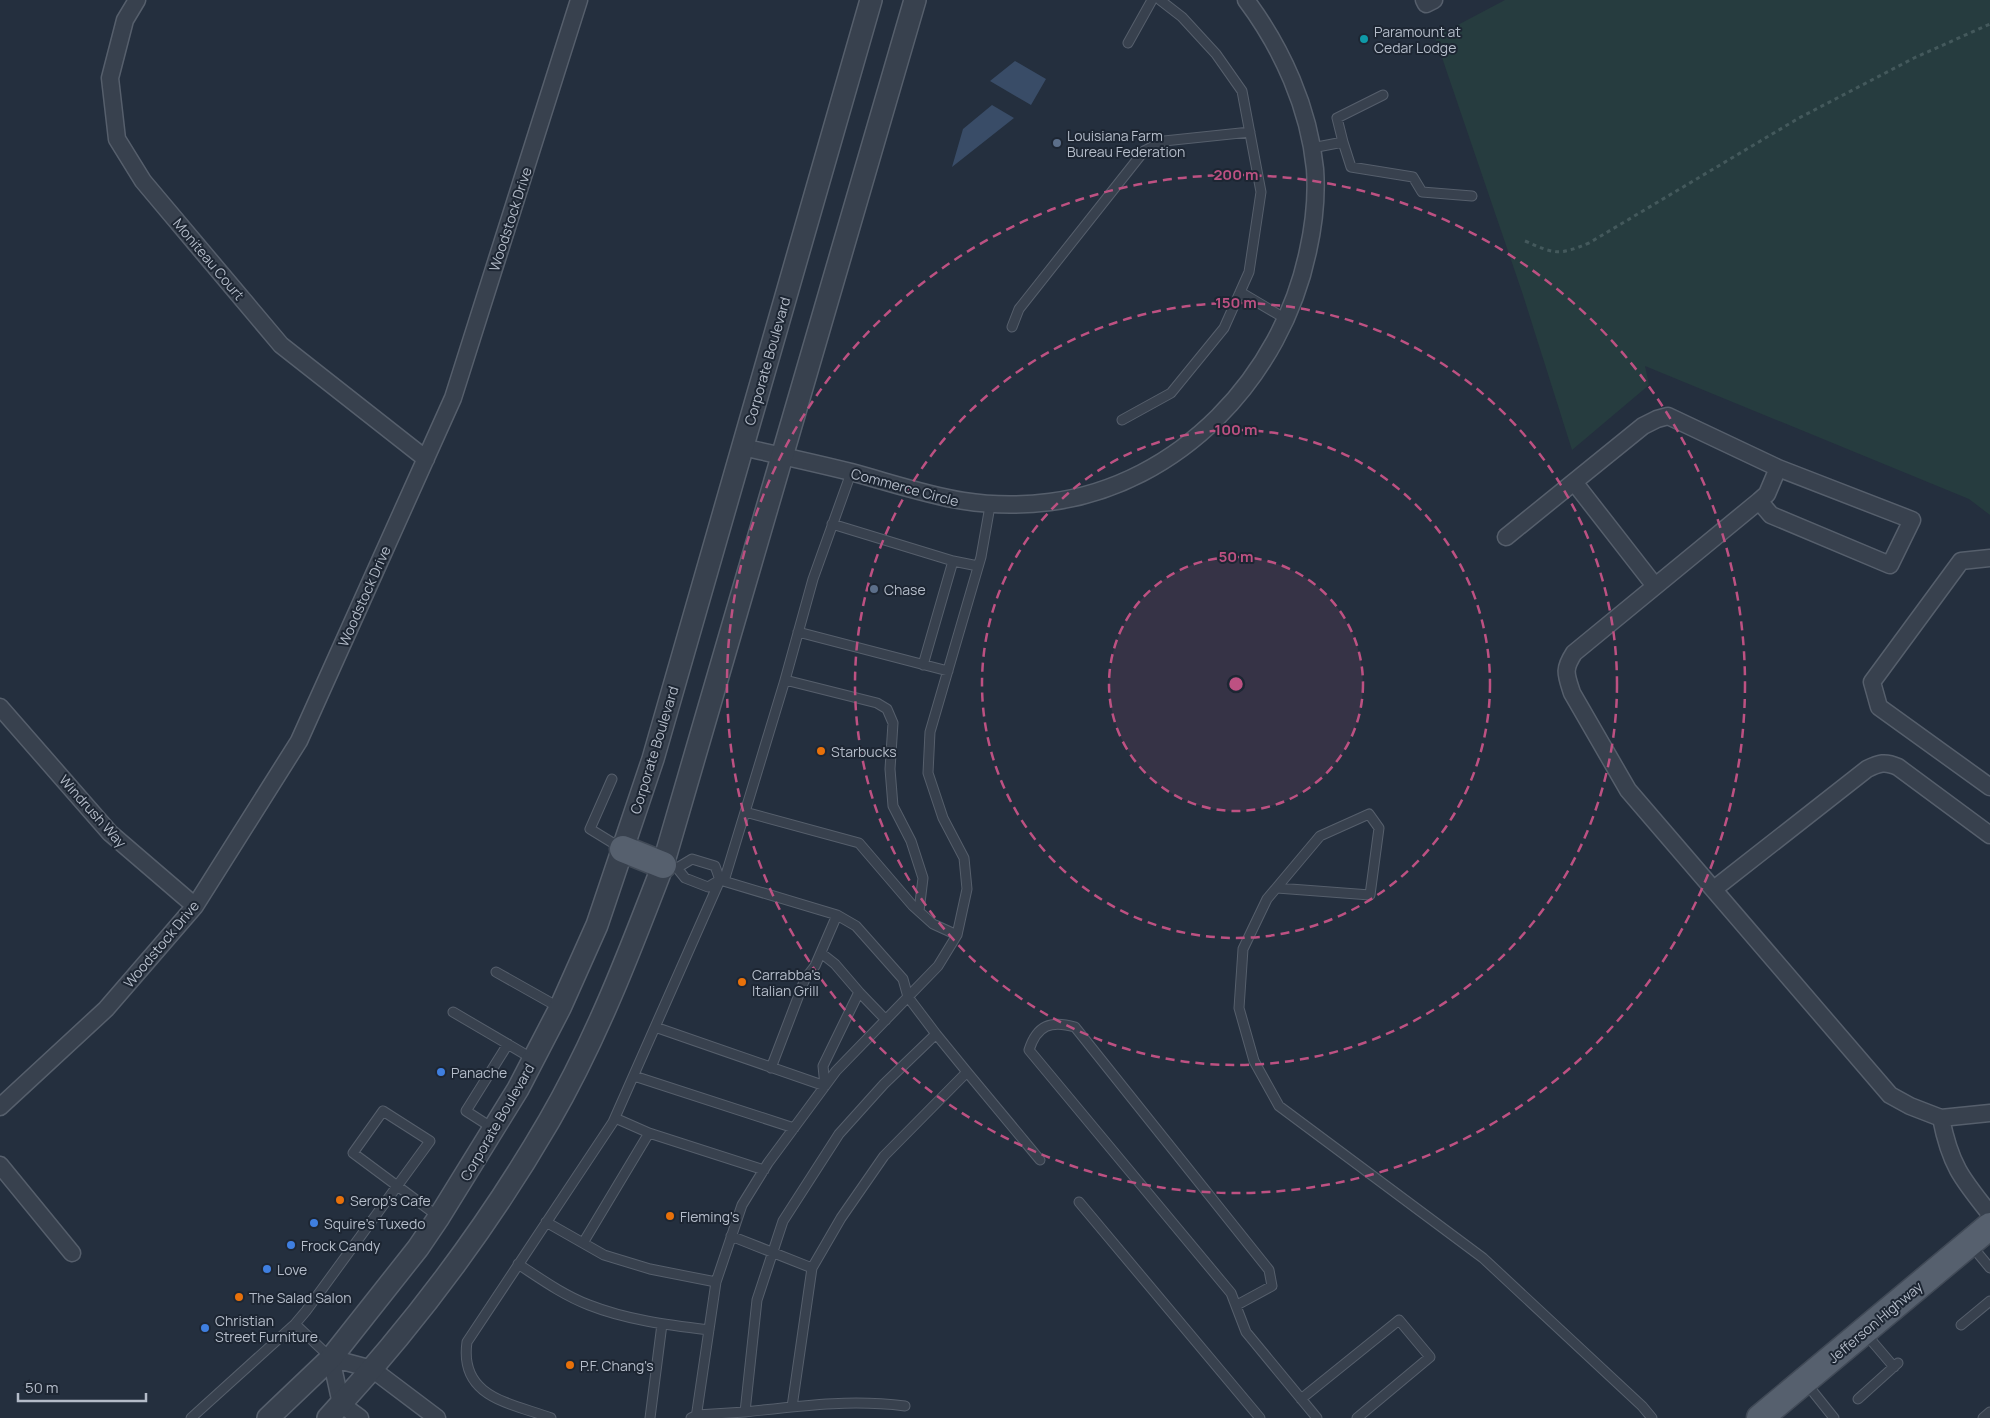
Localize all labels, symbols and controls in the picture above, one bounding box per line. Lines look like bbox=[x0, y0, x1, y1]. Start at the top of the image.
place label: Paramount at Cedar Lodge bbox=[1374, 22, 1461, 57]
marker: Paramount at Cedar Lodge bbox=[1358, 33, 1370, 45]
place label: Louisiana Farm Bureau Federation bbox=[1067, 126, 1185, 161]
marker: Louisiana Farm Bureau Federation bbox=[1051, 137, 1063, 149]
text: 200 m bbox=[1213, 164, 1259, 185]
street label: Woodstock Drive bbox=[484, 165, 536, 273]
street label: Moniteau Court bbox=[169, 214, 249, 304]
text: 150 m bbox=[1215, 292, 1257, 313]
street label: Corporate Boulevard bbox=[740, 295, 794, 427]
text: 100 m bbox=[1215, 419, 1257, 440]
street label: Commerce Circle bbox=[849, 463, 961, 511]
street label: Woodstock Drive bbox=[333, 543, 395, 649]
text: 50 m bbox=[1218, 546, 1254, 567]
place label: Chase bbox=[884, 580, 926, 599]
marker: Chase bbox=[868, 583, 880, 595]
centre of rings bbox=[1227, 675, 1245, 693]
street label: Corporate Boulevard bbox=[626, 684, 682, 816]
place label: Starbucks bbox=[831, 742, 897, 761]
marker: Starbucks bbox=[815, 745, 827, 757]
street label: Windrush Way bbox=[55, 771, 131, 852]
street label: Woodstock Drive bbox=[119, 896, 203, 992]
place label: Carrabba's Italian Grill bbox=[752, 965, 821, 1000]
marker: Carrabba's Italian Grill bbox=[736, 976, 748, 988]
street label: Corporate Boulevard bbox=[456, 1060, 538, 1184]
place label: Panache bbox=[451, 1063, 507, 1082]
marker: Panache bbox=[435, 1066, 447, 1078]
place label: Serop's Cafe bbox=[350, 1191, 431, 1210]
marker: Serop's Cafe bbox=[334, 1194, 346, 1206]
place label: Fleming's bbox=[680, 1207, 739, 1226]
marker: Fleming's bbox=[664, 1210, 676, 1222]
place label: Squire's Tuxedo bbox=[324, 1214, 426, 1233]
marker: Squire's Tuxedo bbox=[308, 1217, 320, 1229]
place label: Frock Candy bbox=[301, 1236, 381, 1255]
marker: Frock Candy bbox=[285, 1239, 297, 1251]
place label: Love bbox=[277, 1260, 307, 1279]
marker: Love bbox=[261, 1263, 273, 1275]
street label: Jefferson Highway bbox=[1824, 1276, 1927, 1367]
place label: The Salad Salon bbox=[249, 1288, 351, 1307]
marker: The Salad Salon bbox=[233, 1291, 245, 1303]
place label: Christian Street Furniture bbox=[215, 1311, 318, 1346]
marker: Christian Street Furniture bbox=[199, 1322, 211, 1334]
place label: P.F. Chang's bbox=[580, 1356, 654, 1375]
marker: P.F. Chang's bbox=[564, 1359, 576, 1371]
scale bar bbox=[18, 1370, 145, 1402]
text: 50 m bbox=[25, 1377, 59, 1398]

